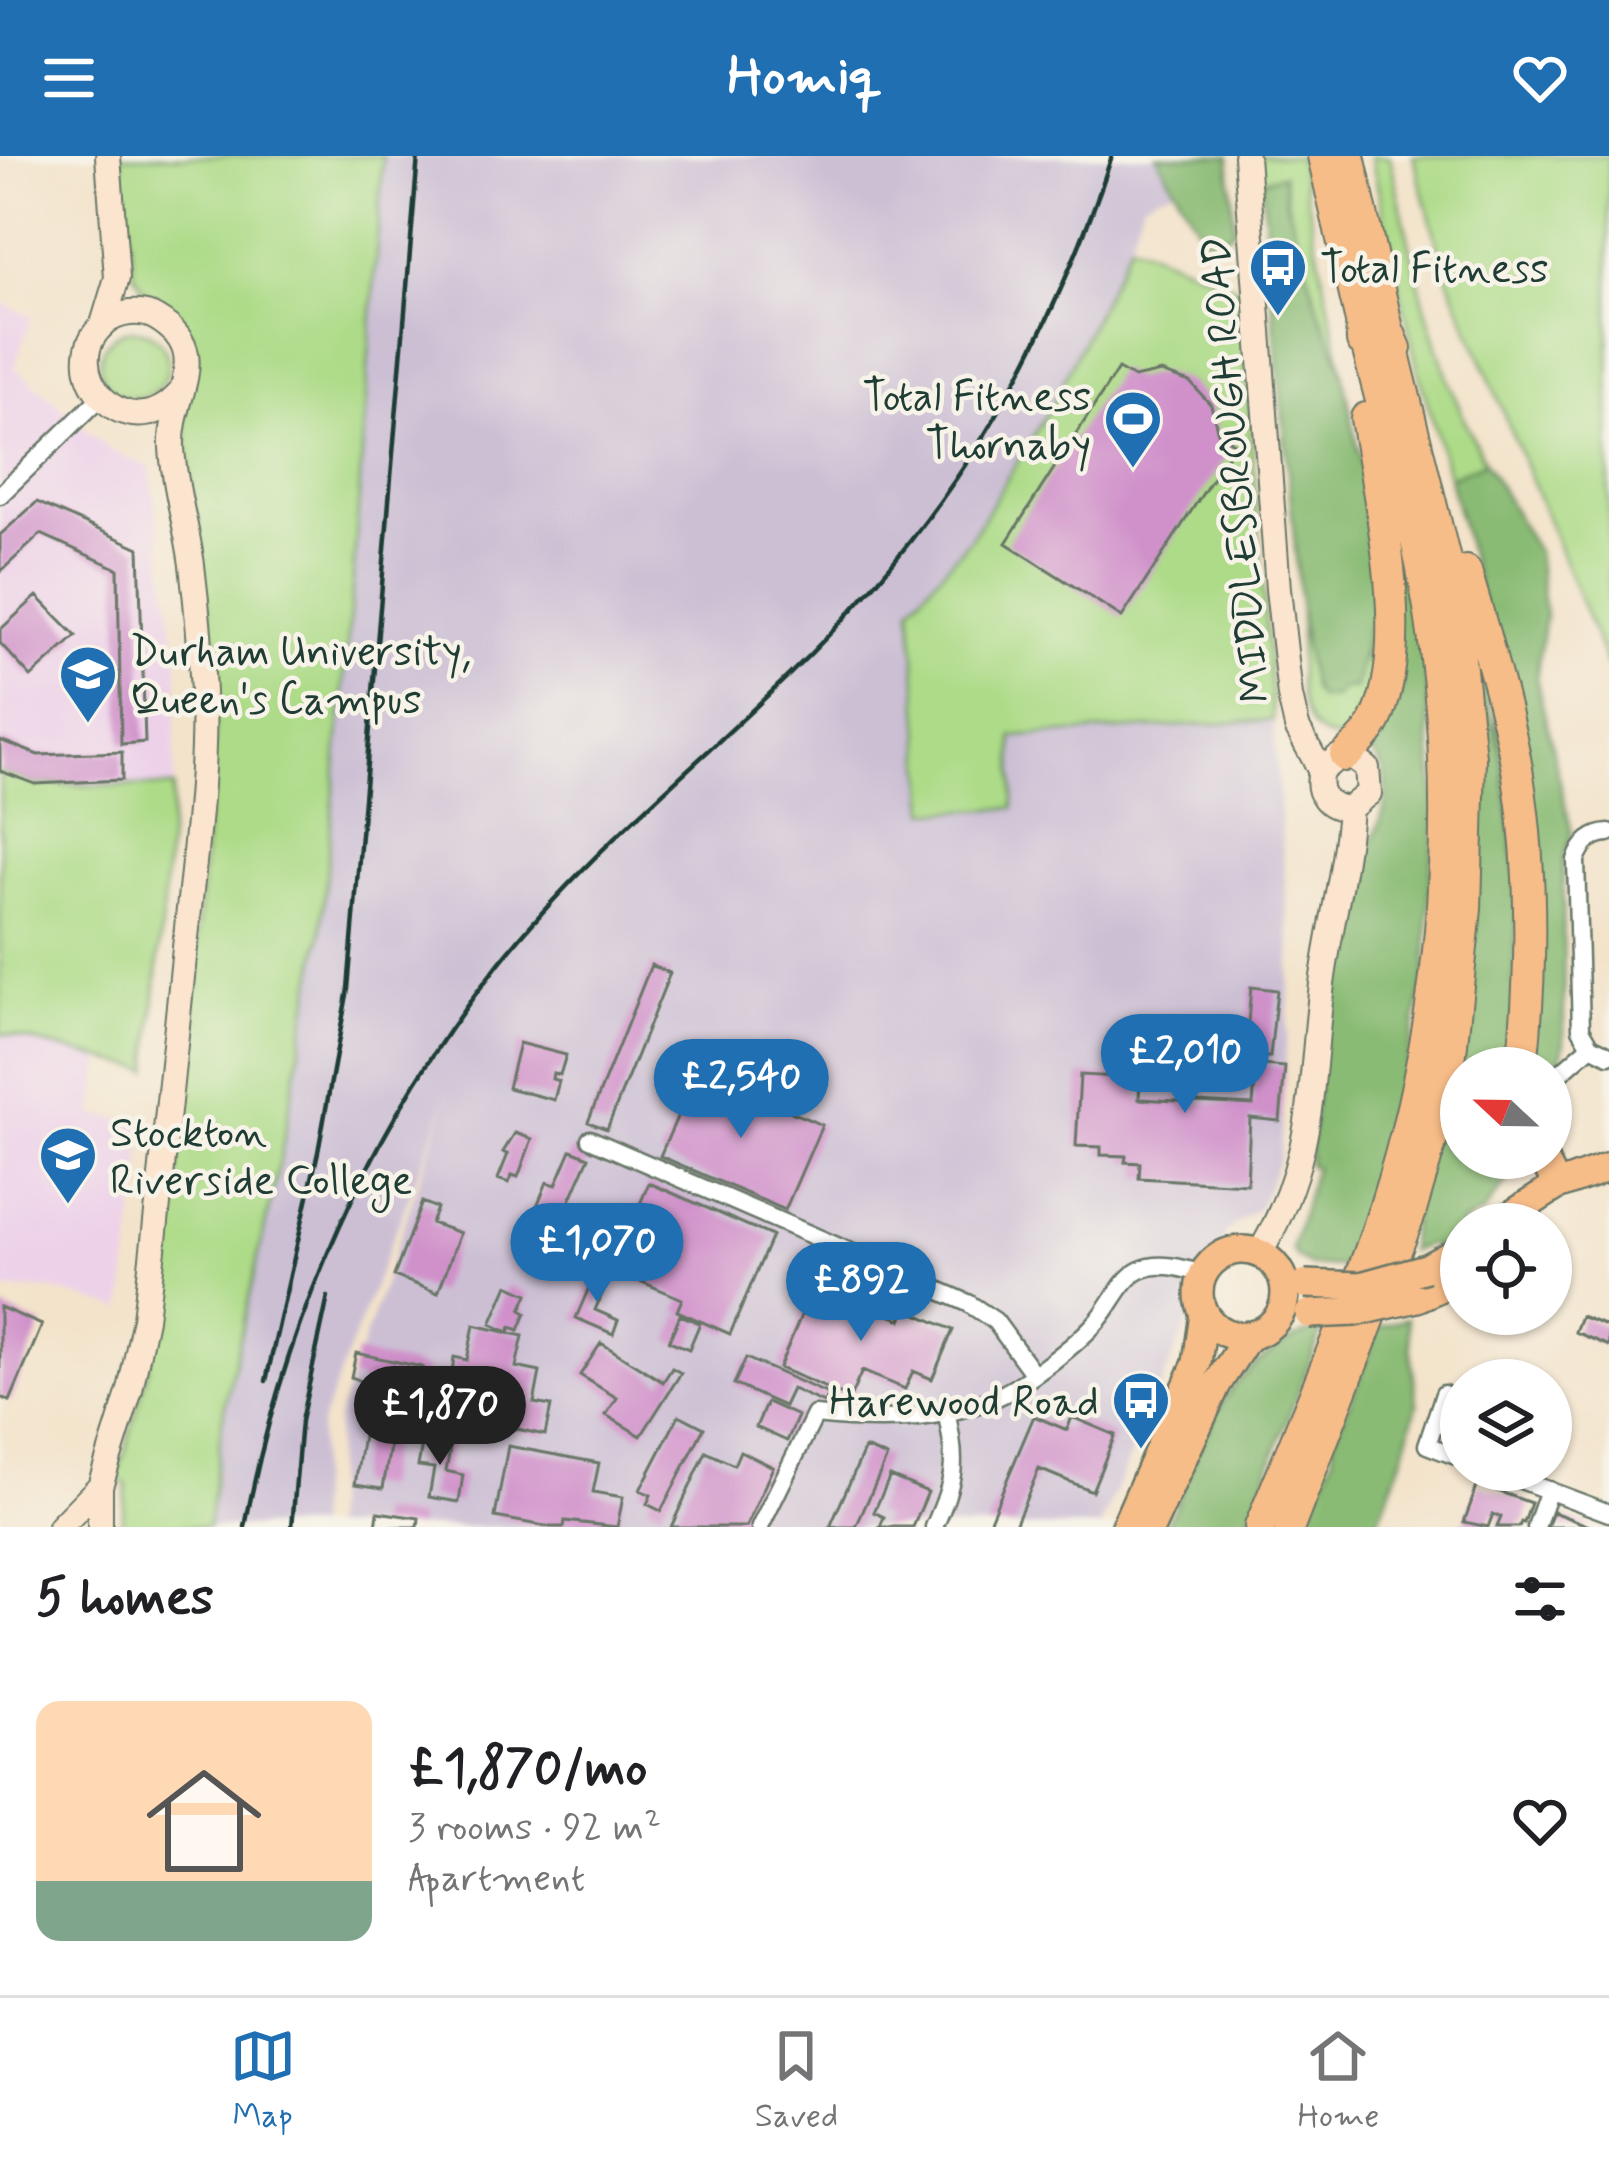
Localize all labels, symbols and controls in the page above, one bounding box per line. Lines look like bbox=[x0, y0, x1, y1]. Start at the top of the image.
text: Homiq bbox=[727, 43, 882, 114]
icon: menu bbox=[36, 45, 102, 111]
icon: heart bbox=[1507, 45, 1573, 111]
street label: MIDDLESBROUGH ROAD bbox=[1190, 234, 1285, 705]
bus stop icon: Total Fitness bbox=[1247, 236, 1309, 318]
place label: Total Fitness bbox=[1320, 243, 1548, 298]
place label: Total Fitness Thornaby bbox=[863, 371, 1091, 474]
sports icon: Total Fitness Thornaby bbox=[1102, 388, 1164, 470]
place label: Durham University, Queen's Campus bbox=[130, 626, 471, 729]
school or university icon: Durham University, Queen's Campus bbox=[57, 643, 119, 725]
pin: £2,010 bbox=[1087, 1014, 1283, 1116]
text: £2,010 bbox=[1128, 1027, 1242, 1078]
pin: £2,540 bbox=[643, 1039, 839, 1141]
north arrow bbox=[1440, 1047, 1572, 1179]
map controls bbox=[1440, 1047, 1572, 1491]
text: £2,540 bbox=[681, 1052, 801, 1103]
place label: Stockton Riverside College bbox=[110, 1107, 412, 1213]
school or university icon: Stockton Riverside College bbox=[37, 1124, 99, 1206]
pin: £1,070 bbox=[499, 1203, 695, 1305]
button: locate bbox=[1440, 1203, 1572, 1335]
text: £1,070 bbox=[537, 1216, 657, 1267]
pin: £892 bbox=[790, 1242, 932, 1344]
text: £892 bbox=[813, 1255, 909, 1306]
button: layers bbox=[1440, 1359, 1572, 1491]
pin: £1,870 bbox=[342, 1366, 538, 1468]
bus stop icon: Harewood Road bbox=[1110, 1369, 1172, 1451]
place label: Harewood Road bbox=[829, 1376, 1099, 1431]
text: £1,870 bbox=[381, 1379, 499, 1430]
text: 5 homes bbox=[36, 1566, 214, 1632]
icon: filters bbox=[1507, 1566, 1573, 1632]
text: £1,870/mo bbox=[408, 1737, 647, 1803]
icon: home bbox=[132, 1749, 276, 1893]
icon: heart bbox=[1507, 1788, 1573, 1854]
text: 3 rooms · 92 m² bbox=[408, 1803, 661, 1854]
text: Apartment bbox=[408, 1854, 585, 1905]
tab: Map bbox=[230, 2023, 296, 2139]
tab: Saved bbox=[755, 2023, 838, 2139]
tab: Home bbox=[1297, 2023, 1379, 2139]

